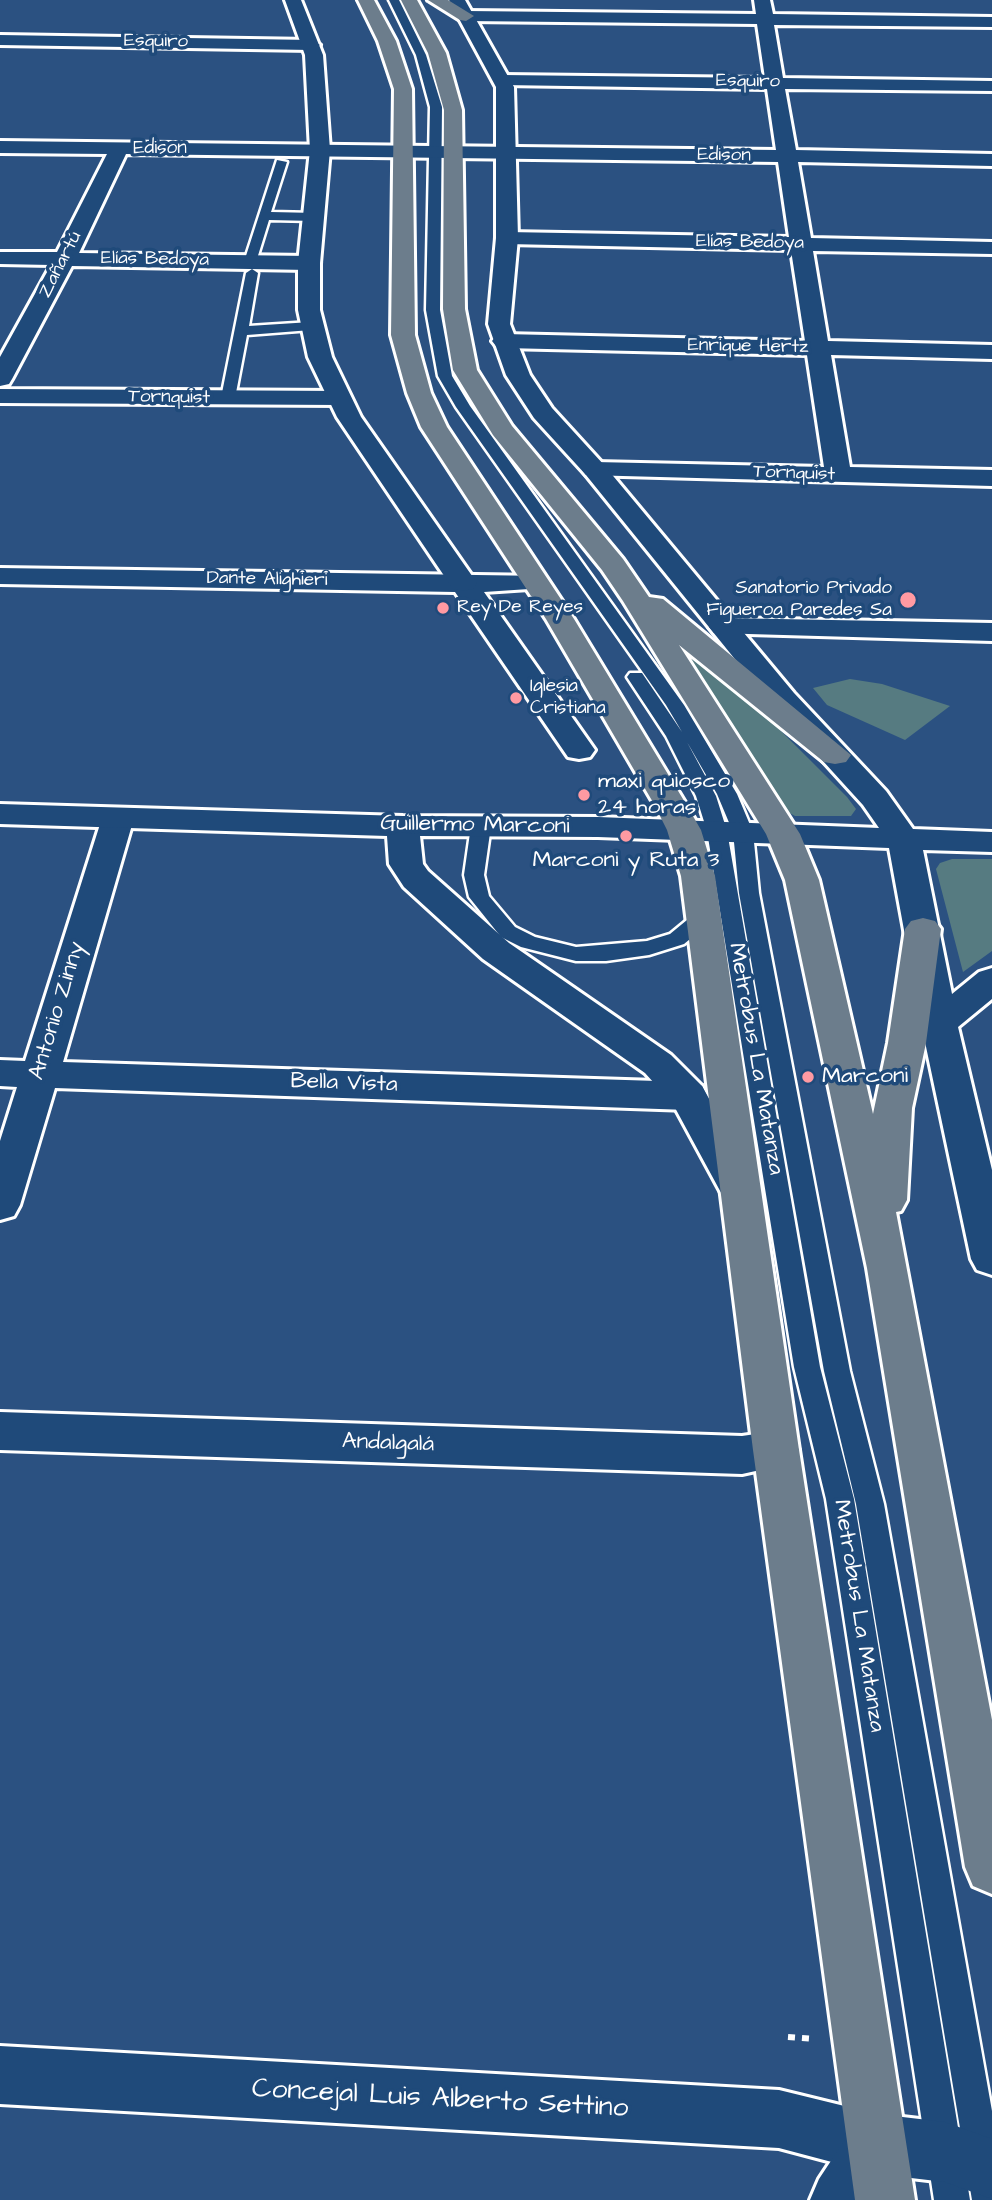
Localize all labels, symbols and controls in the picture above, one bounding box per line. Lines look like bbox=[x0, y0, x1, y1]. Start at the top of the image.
street label: Esquiro bbox=[124, 30, 188, 54]
street label: Esquiro bbox=[716, 70, 780, 94]
street label: Edison bbox=[133, 138, 187, 160]
street label: Edison bbox=[697, 144, 751, 168]
street label: Zañartú bbox=[35, 228, 87, 302]
street label: Elías Bedoya bbox=[696, 231, 804, 255]
street label: Elías Bedoya bbox=[101, 248, 209, 272]
street label: Enrique Hertz bbox=[687, 335, 809, 359]
street label: Tornquist bbox=[128, 386, 210, 410]
street label: Tornquist bbox=[753, 461, 835, 487]
street label: Dante Alighieri bbox=[206, 568, 328, 592]
place label: Sanatorio Privado Figueroa Paredes Sa bbox=[706, 578, 892, 622]
marker: Sanatorio Privado Figueroa Paredes Sa bbox=[898, 590, 918, 610]
place label: Rey De Reyes bbox=[457, 597, 583, 619]
marker: Rey De Reyes bbox=[435, 600, 451, 616]
place label: Iglesia Cristiana bbox=[530, 676, 606, 720]
marker: Iglesia Cristiana bbox=[508, 690, 524, 706]
place label: maxi quiosco 24 horas bbox=[598, 768, 730, 822]
marker: maxi quiosco 24 horas bbox=[576, 787, 592, 803]
street label: Guillermo Marconi bbox=[380, 811, 570, 841]
marker: Marconi y Ruta 3 bbox=[618, 828, 634, 844]
place label: Marconi y Ruta 3 bbox=[533, 847, 719, 875]
street label: Antonio Zinny bbox=[24, 939, 92, 1083]
street label: Metrobus La Matanza bbox=[721, 941, 789, 1177]
place label: Marconi bbox=[822, 1063, 908, 1091]
street label: Bella Vista bbox=[290, 1068, 398, 1100]
marker: Marconi bbox=[800, 1069, 816, 1085]
street label: Andalgalá bbox=[341, 1429, 435, 1459]
street label: Metrobus La Matanza bbox=[826, 1498, 890, 1734]
street label: Concejal Luis Alberto Settino bbox=[251, 2073, 629, 2127]

